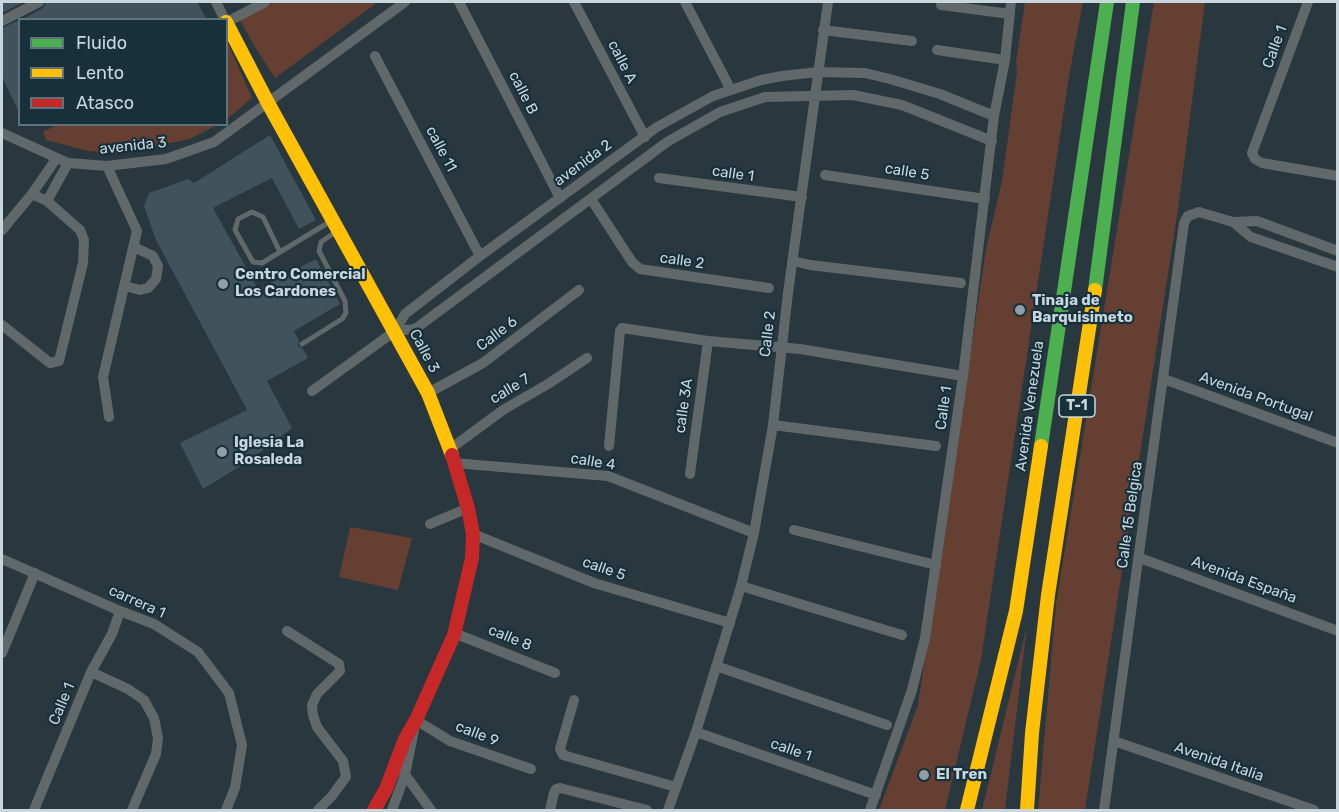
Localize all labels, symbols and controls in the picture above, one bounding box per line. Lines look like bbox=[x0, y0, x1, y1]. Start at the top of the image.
legend bbox=[18, 18, 228, 126]
street label: Calle 1 bbox=[1259, 23, 1291, 71]
text: Fluido bbox=[76, 32, 127, 54]
street label: calle A bbox=[604, 37, 640, 87]
text: Lento bbox=[76, 62, 124, 84]
street label: calle B bbox=[505, 68, 541, 118]
text: Atasco bbox=[76, 92, 134, 114]
street label: calle 11 bbox=[422, 123, 460, 175]
street label: avenida 3 bbox=[99, 134, 167, 158]
street label: avenida 2 bbox=[551, 136, 615, 190]
street label: calle 5 bbox=[883, 160, 931, 184]
street label: calle 1 bbox=[711, 162, 755, 186]
street label: calle 2 bbox=[659, 249, 705, 273]
place label: Centro Comercial Los Cardones bbox=[235, 266, 365, 301]
marker: Centro Comercial Los Cardones bbox=[216, 277, 230, 291]
place label: Tinaja de Barquisimeto bbox=[1032, 292, 1133, 327]
marker: Tinaja de Barquisimeto bbox=[1013, 303, 1027, 317]
street label: Calle 2 bbox=[756, 310, 780, 358]
street label: Calle 6 bbox=[473, 313, 521, 355]
street label: Calle 3 bbox=[405, 326, 443, 376]
street label: Avenida Venezuela bbox=[1012, 340, 1048, 472]
street label: Avenida Portugal bbox=[1197, 368, 1315, 426]
street label: calle 7 bbox=[487, 370, 533, 408]
street label: calle 3A bbox=[671, 378, 697, 434]
street label: Calle 1 bbox=[932, 385, 956, 431]
road number: T-1 bbox=[1059, 395, 1095, 417]
place label: Iglesia La Rosaleda bbox=[234, 434, 304, 469]
marker: Iglesia La Rosaleda bbox=[215, 445, 229, 459]
street label: calle 4 bbox=[569, 450, 617, 474]
street label: Calle 15 Belgica bbox=[1114, 460, 1146, 570]
street label: calle 5 bbox=[580, 553, 628, 585]
street label: Avenida España bbox=[1189, 553, 1299, 607]
street label: carrera 1 bbox=[106, 582, 168, 622]
street label: calle 8 bbox=[486, 621, 534, 655]
street label: Calle 1 bbox=[45, 680, 79, 728]
street label: calle 9 bbox=[453, 718, 501, 750]
street label: calle 1 bbox=[768, 735, 814, 765]
street label: Avenida Italia bbox=[1172, 738, 1266, 786]
place label: El Tren bbox=[936, 766, 987, 784]
marker: El Tren bbox=[917, 768, 931, 782]

